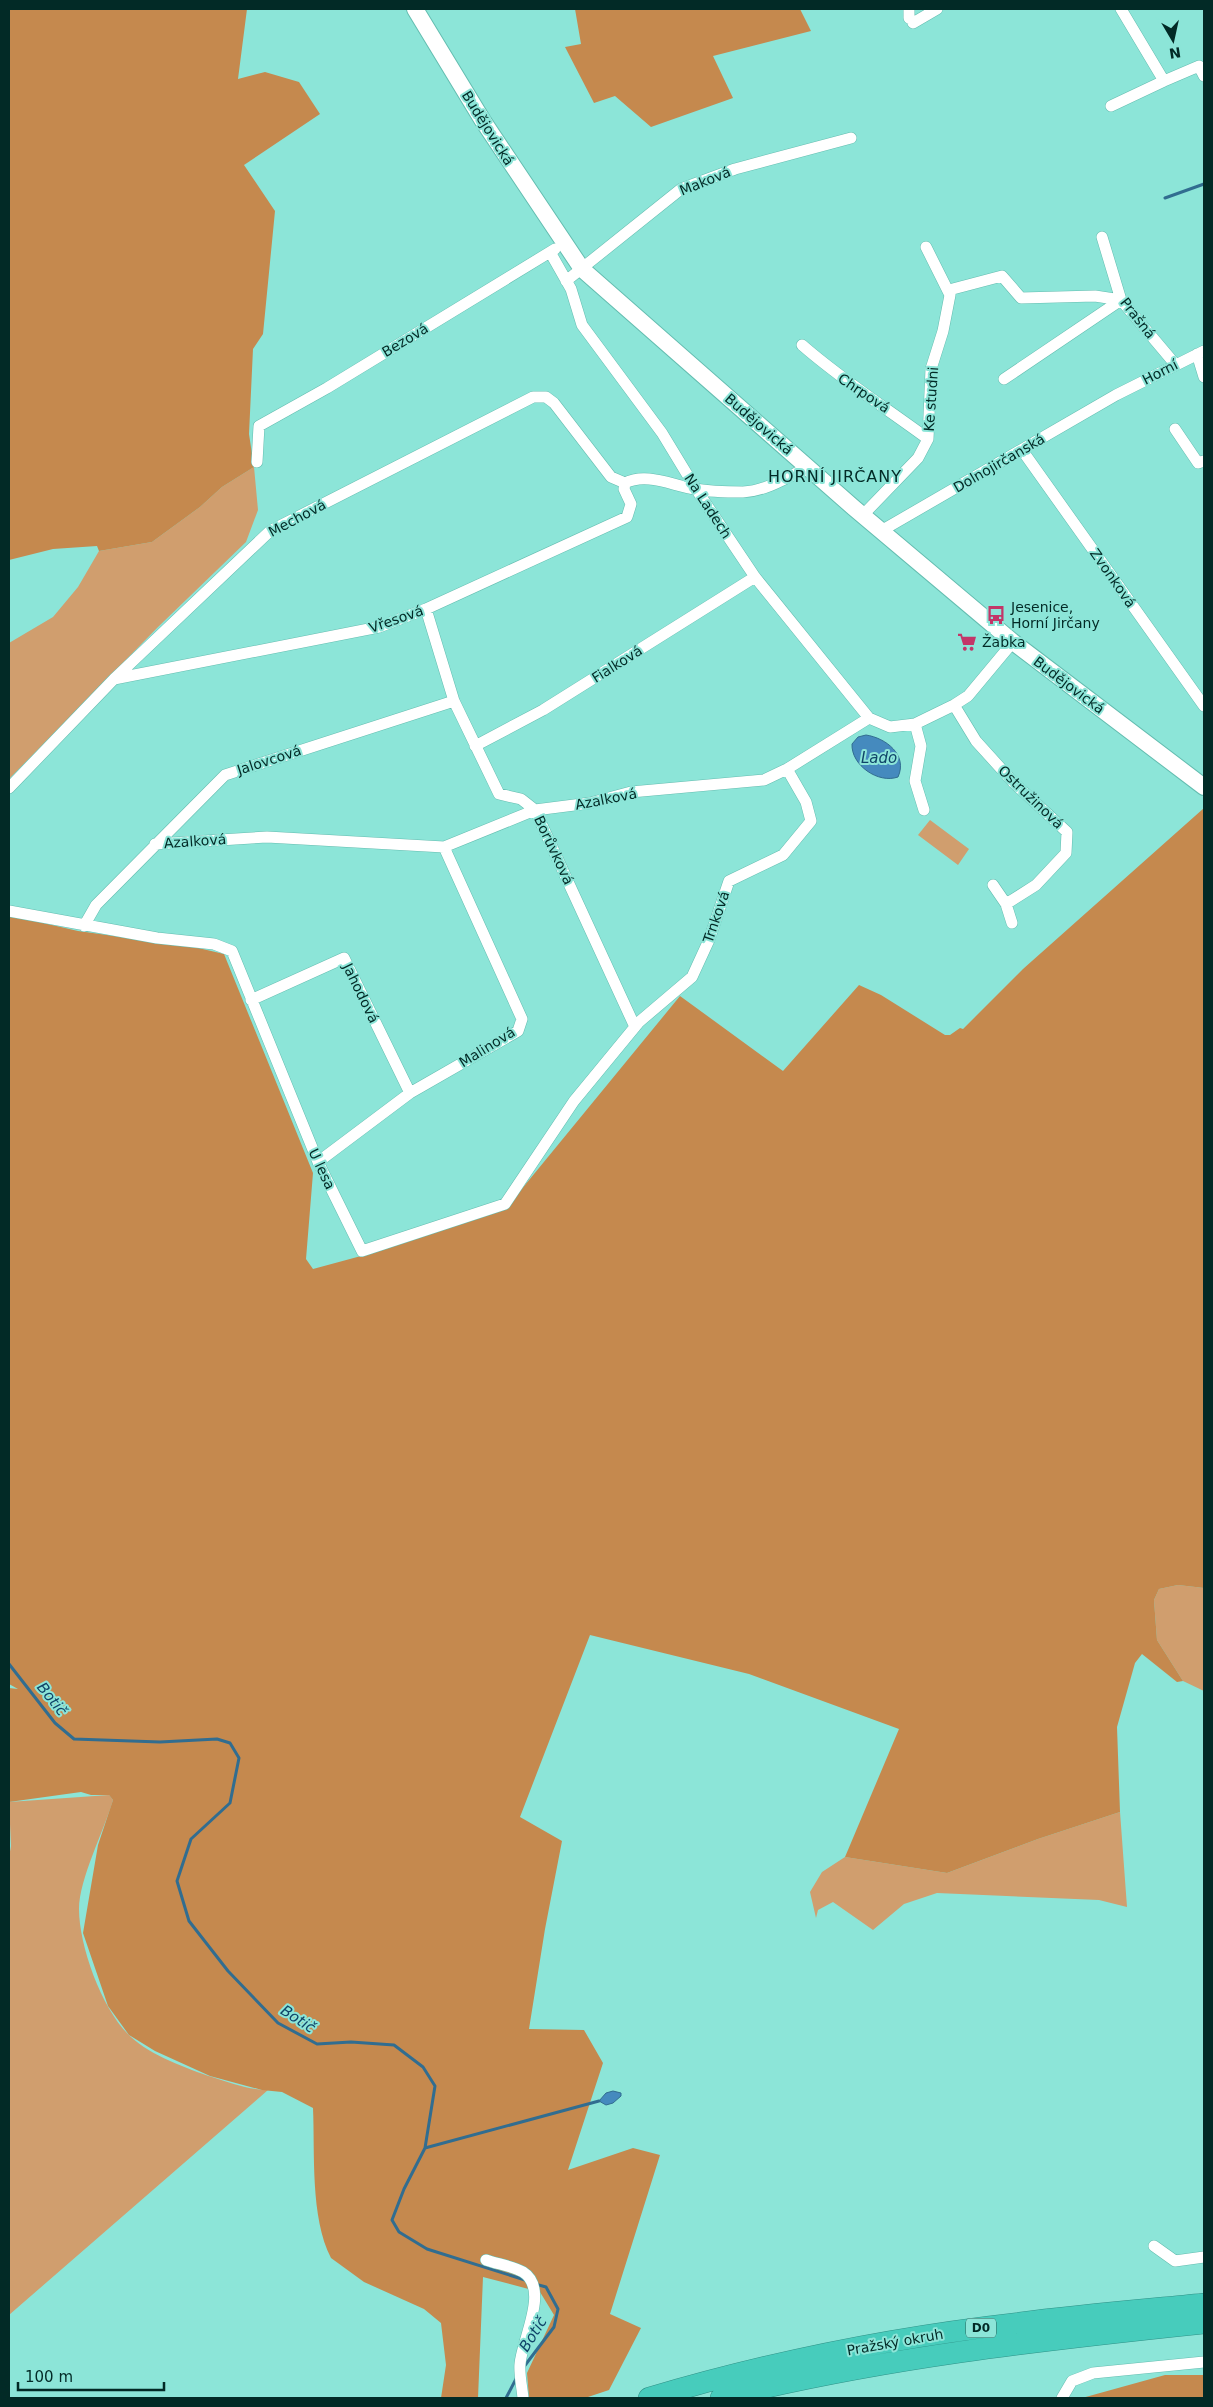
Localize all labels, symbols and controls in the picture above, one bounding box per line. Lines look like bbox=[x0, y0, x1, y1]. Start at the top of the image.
north arrow bbox=[1148, 15, 1198, 65]
text: N bbox=[1168, 44, 1182, 62]
street label: Budějovická bbox=[459, 88, 517, 168]
street label: Maková bbox=[677, 164, 733, 198]
street label: Prašná bbox=[1117, 294, 1159, 342]
street label: Bezová bbox=[379, 320, 431, 360]
street label: Horní bbox=[1140, 356, 1181, 388]
street label: Ke studni bbox=[921, 366, 941, 432]
street label: Chrpová bbox=[835, 370, 893, 416]
street label: Budějovická bbox=[722, 390, 796, 458]
street label: Dolnojirčanská bbox=[950, 430, 1048, 496]
district label: HORNÍ JIRČANY bbox=[768, 467, 902, 486]
street label: Na Ladech bbox=[681, 471, 735, 541]
street label: Mechová bbox=[266, 496, 328, 540]
street label: Zvonková bbox=[1087, 545, 1139, 611]
place label: Jesenice, Horní Jirčany bbox=[1010, 599, 1100, 631]
street label: Vřesová bbox=[367, 602, 425, 636]
bus stop icon: Jesenice, Horní Jirčany bbox=[985, 604, 1007, 626]
supermarket icon: Žabka bbox=[956, 631, 978, 653]
place label: Žabka bbox=[982, 633, 1026, 650]
street label: Fialková bbox=[589, 642, 645, 686]
street label: Budějovická bbox=[1030, 653, 1108, 717]
street label: Jalovcová bbox=[234, 742, 303, 778]
water label: Lado bbox=[861, 749, 897, 767]
street label: Ostružinová bbox=[995, 762, 1067, 832]
street label: Azalková bbox=[574, 785, 638, 813]
street label: Borůvková bbox=[531, 813, 577, 887]
street label: Azalková bbox=[163, 831, 227, 851]
street label: Trnková bbox=[699, 889, 732, 946]
street label: Jahodová bbox=[339, 960, 382, 1025]
street label: Malinová bbox=[456, 1024, 518, 1070]
street label: U lesa bbox=[306, 1146, 338, 1192]
water label: Botič bbox=[33, 1679, 71, 1720]
water label: Botič bbox=[277, 2001, 319, 2037]
water label: Botič bbox=[515, 2313, 551, 2355]
road number: D0 bbox=[966, 2318, 996, 2338]
street label: Pražský okruh bbox=[846, 2326, 944, 2358]
scale bar bbox=[18, 2360, 164, 2392]
text: 100 m bbox=[25, 2368, 73, 2386]

